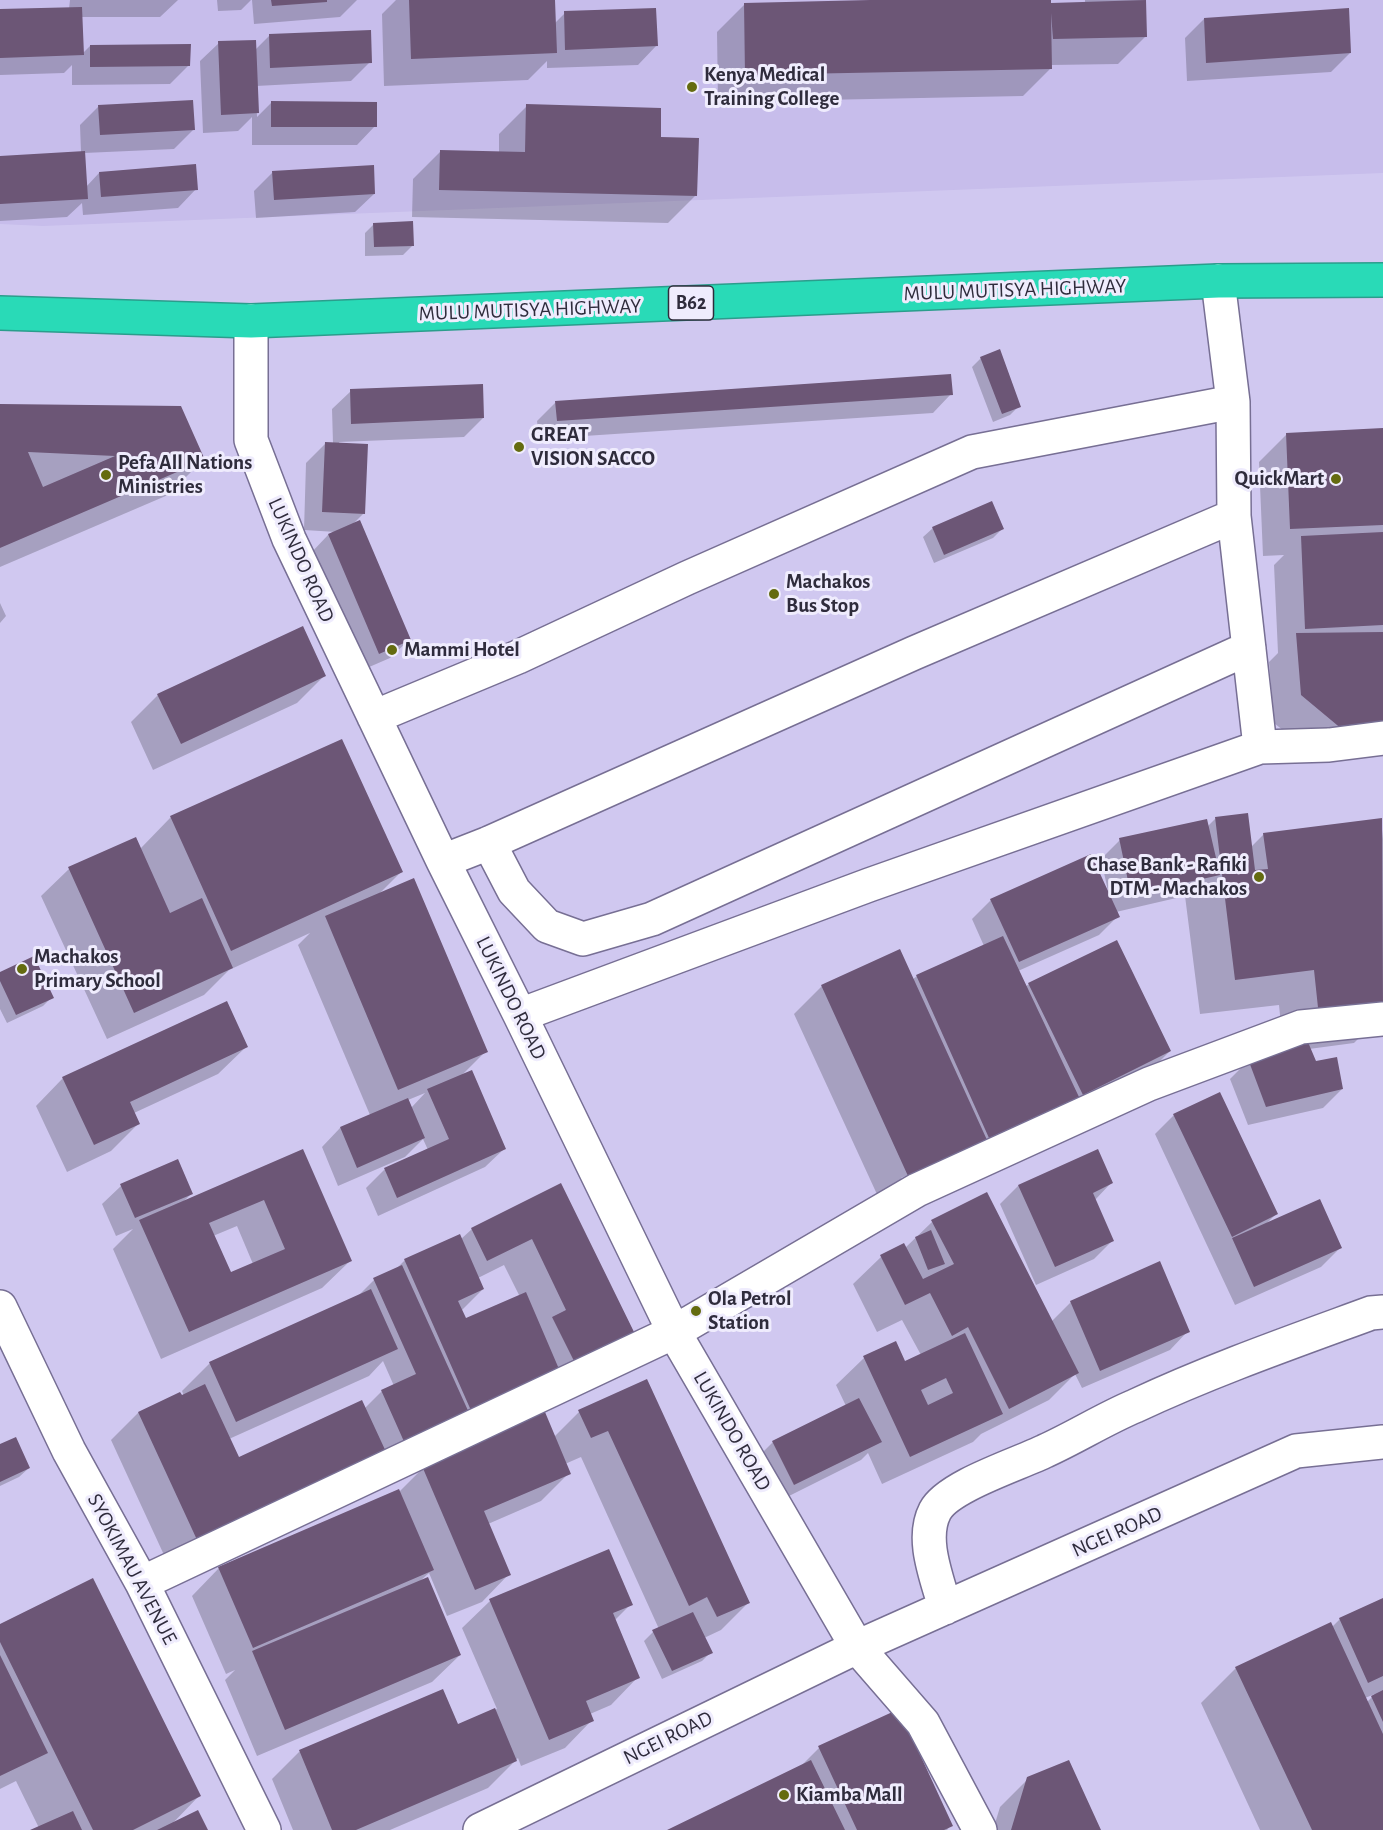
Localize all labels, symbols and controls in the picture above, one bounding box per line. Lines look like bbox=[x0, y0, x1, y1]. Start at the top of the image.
place label: Kenya Medical Training College bbox=[704, 62, 839, 112]
marker: Kenya Medical Training College bbox=[685, 80, 699, 94]
street label: MULU MUTISYA HIGHWAY bbox=[903, 274, 1127, 306]
road number: B62 bbox=[668, 286, 714, 320]
street label: MULU MUTISYA HIGHWAY bbox=[418, 294, 642, 326]
place label: GREAT VISION SACCO bbox=[531, 422, 655, 472]
marker: GREAT VISION SACCO bbox=[512, 440, 526, 454]
place label: Pefa All Nations Ministries bbox=[118, 450, 252, 500]
place label: QuickMart bbox=[1235, 466, 1324, 492]
marker: Pefa All Nations Ministries bbox=[99, 468, 113, 482]
marker: QuickMart bbox=[1329, 472, 1343, 486]
street label: LUKINDO ROAD bbox=[262, 494, 340, 626]
place label: Machakos Bus Stop bbox=[786, 569, 870, 619]
marker: Machakos Bus Stop bbox=[767, 587, 781, 601]
place label: Mammi Hotel bbox=[404, 637, 520, 663]
marker: Mammi Hotel bbox=[385, 643, 399, 657]
place label: Chase Bank - Rafiki DTM - Machakos bbox=[1087, 852, 1247, 902]
marker: Chase Bank - Rafiki DTM - Machakos bbox=[1252, 870, 1266, 884]
street label: LUKINDO ROAD bbox=[470, 932, 552, 1064]
place label: Machakos Primary School bbox=[34, 944, 161, 994]
marker: Machakos Primary School bbox=[15, 962, 29, 976]
place label: Ola Petrol Station bbox=[708, 1286, 791, 1336]
marker: Ola Petrol Station bbox=[689, 1304, 703, 1318]
street label: LUKINDO ROAD bbox=[688, 1367, 776, 1495]
street label: SYOKIMAU AVENUE bbox=[82, 1489, 182, 1649]
street label: NGEI ROAD bbox=[1068, 1501, 1166, 1563]
street label: NGEI ROAD bbox=[619, 1706, 717, 1770]
place label: Kiamba Mall bbox=[796, 1782, 903, 1808]
marker: Kiamba Mall bbox=[777, 1788, 791, 1802]

